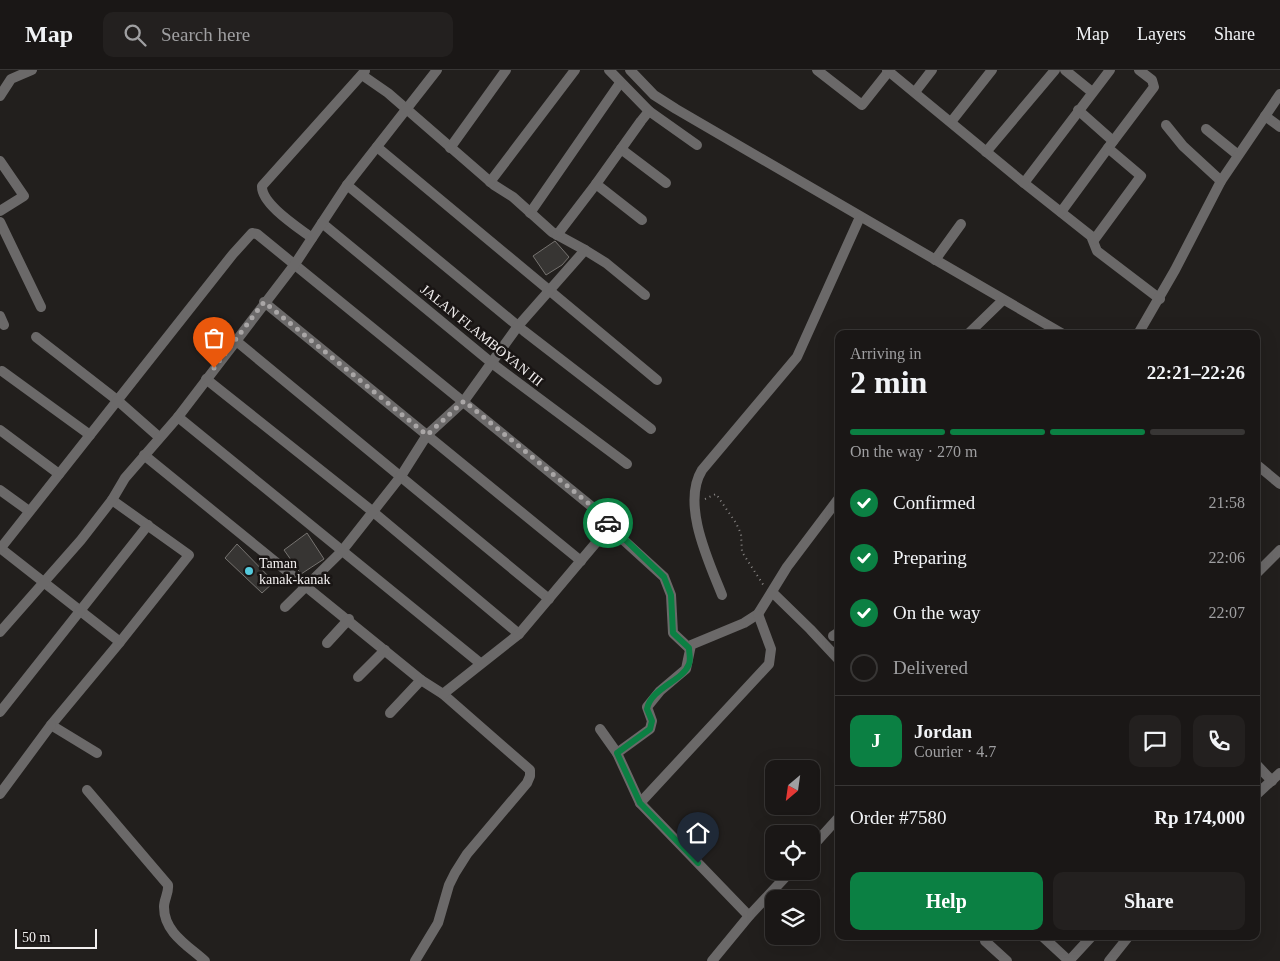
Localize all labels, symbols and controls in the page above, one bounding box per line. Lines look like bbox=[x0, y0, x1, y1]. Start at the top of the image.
search box bbox=[103, 12, 453, 57]
text: Map bbox=[25, 21, 73, 47]
icon: search bbox=[121, 21, 149, 49]
text: Search here bbox=[161, 24, 250, 45]
text: Map bbox=[1076, 24, 1109, 44]
text: Layers bbox=[1137, 24, 1186, 44]
text: Share bbox=[1214, 24, 1255, 44]
street label: JALAN FLAMBOYAN III bbox=[418, 282, 546, 389]
pin bbox=[193, 317, 235, 368]
icon: bag bbox=[200, 324, 228, 352]
text: Arriving in bbox=[850, 345, 922, 362]
text: 22:21–22:26 bbox=[1147, 362, 1245, 383]
text: 2 min bbox=[850, 364, 927, 400]
text: On the way · 270 m bbox=[850, 443, 978, 460]
icon: check bbox=[850, 489, 878, 517]
text: Confirmed bbox=[893, 492, 975, 513]
text: 21:58 bbox=[1209, 494, 1245, 511]
courier bbox=[583, 498, 633, 548]
icon: car bbox=[594, 509, 622, 537]
icon: check bbox=[850, 544, 878, 572]
text: Preparing bbox=[893, 547, 967, 568]
text: 22:06 bbox=[1209, 549, 1245, 566]
place label: Taman kanak-kanak bbox=[259, 556, 331, 587]
marker: Taman kanak-kanak bbox=[243, 565, 255, 577]
icon: check bbox=[850, 599, 878, 627]
text: On the way bbox=[893, 602, 981, 623]
text: 22:07 bbox=[1209, 604, 1245, 621]
text: Delivered bbox=[893, 657, 968, 678]
button: chat bbox=[1129, 715, 1181, 767]
button: phone bbox=[1193, 715, 1245, 767]
text: Jordan bbox=[914, 721, 972, 742]
text: J bbox=[871, 730, 881, 751]
text: Courier · 4.7 bbox=[914, 743, 996, 760]
north arrow bbox=[765, 760, 820, 815]
map controls bbox=[765, 760, 820, 945]
text: Order #7580 bbox=[850, 807, 947, 828]
text: Rp 174,000 bbox=[1154, 807, 1245, 828]
pin bbox=[677, 812, 719, 863]
icon: home bbox=[684, 819, 712, 847]
button: locate bbox=[765, 825, 820, 880]
button: Help bbox=[850, 872, 1043, 930]
button: Share bbox=[1053, 872, 1245, 930]
button: layers bbox=[765, 890, 820, 945]
scale bar bbox=[15, 926, 98, 949]
text: 50 m bbox=[22, 930, 50, 945]

